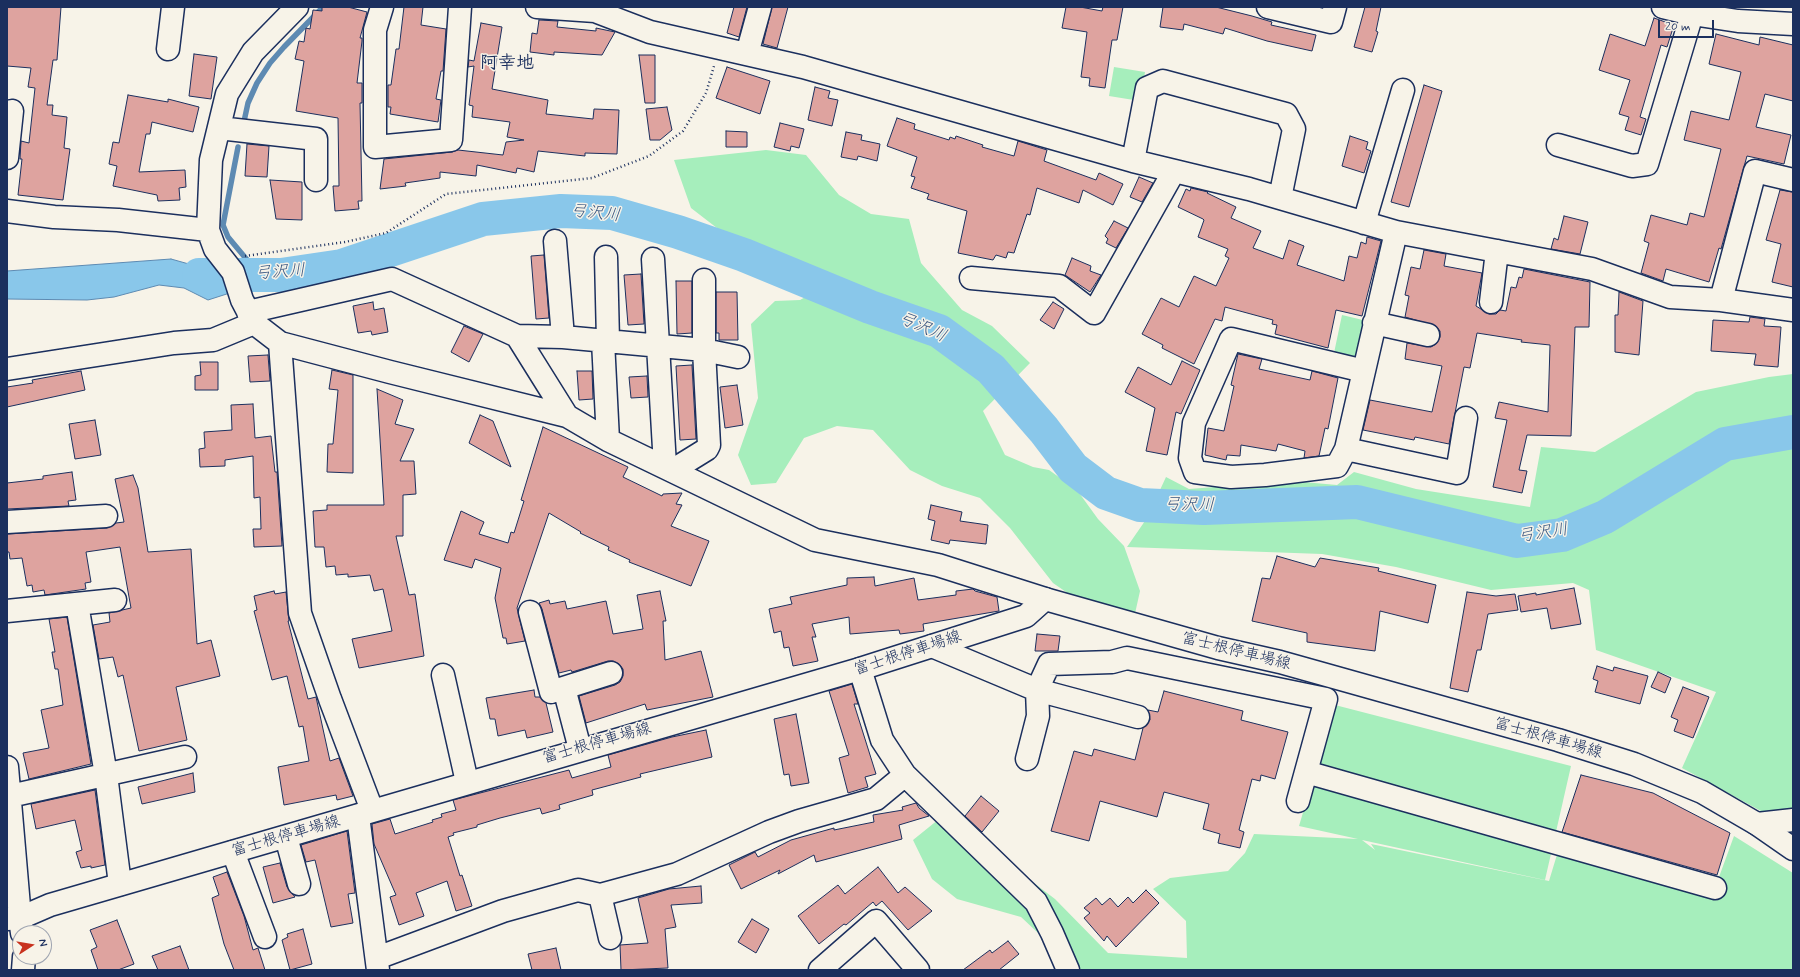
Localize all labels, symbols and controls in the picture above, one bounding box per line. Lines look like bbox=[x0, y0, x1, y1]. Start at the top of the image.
scale bar bbox=[1660, 12, 1716, 38]
text: 20 m bbox=[1665, 19, 1691, 35]
district label: 阿幸地 bbox=[480, 53, 534, 75]
water label: 弓沢川 bbox=[569, 201, 621, 227]
water label: 弓沢川 bbox=[254, 261, 306, 285]
water label: 弓沢川 bbox=[895, 308, 949, 348]
water label: 弓沢川 bbox=[1163, 495, 1215, 517]
water label: 弓沢川 bbox=[1516, 520, 1570, 548]
street label: 富士根停車場線 bbox=[852, 628, 964, 680]
street label: 富士根停車場線 bbox=[1179, 629, 1293, 675]
street label: 富士根停車場線 bbox=[1492, 714, 1604, 764]
street label: 富士根停車場線 bbox=[541, 719, 653, 769]
street label: 富士根停車場線 bbox=[230, 812, 342, 862]
north arrow bbox=[12, 925, 52, 965]
text: N bbox=[35, 938, 50, 948]

